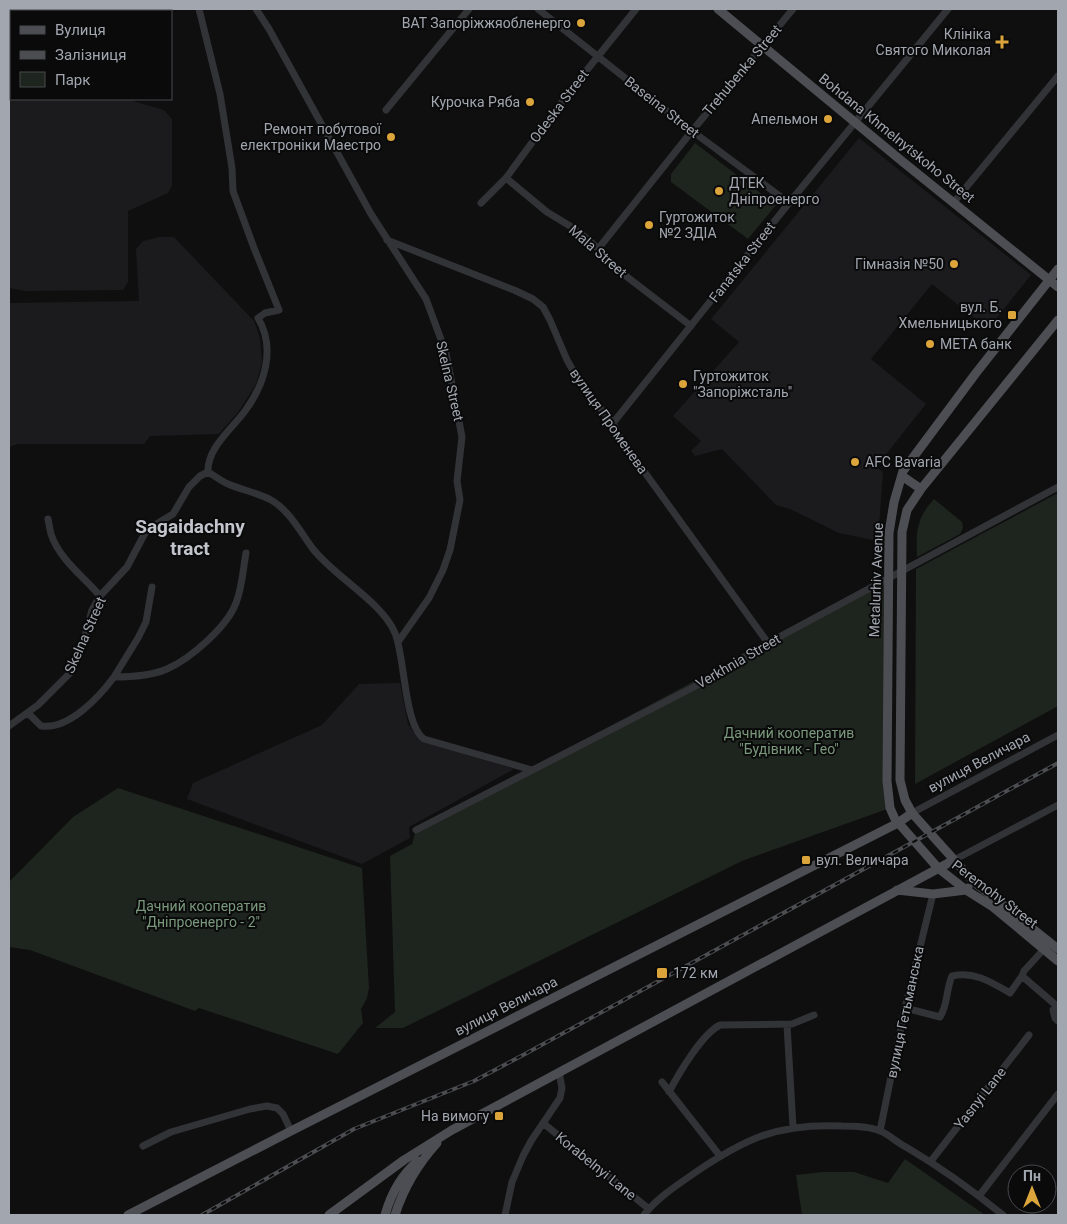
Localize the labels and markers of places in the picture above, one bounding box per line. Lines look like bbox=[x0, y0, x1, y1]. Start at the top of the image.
place label: ВАТ Запоріжжяобленерго bbox=[402, 15, 571, 31]
marker: ВАТ Запоріжжяобленерго bbox=[575, 17, 587, 29]
place label: Клініка Святого Миколая bbox=[876, 26, 991, 58]
marker: Клініка Святого Миколая bbox=[995, 35, 1009, 49]
place label: Курочка Ряба bbox=[431, 94, 520, 110]
marker: Курочка Ряба bbox=[524, 96, 536, 108]
place label: Апельмон bbox=[751, 111, 818, 127]
marker: Апельмон bbox=[822, 113, 834, 125]
place label: Ремонт побутової електроніки Маестро bbox=[240, 121, 382, 153]
marker: Ремонт побутової електроніки Маестро bbox=[385, 131, 397, 143]
place label: ДТЕК Дніпроенерго bbox=[729, 175, 819, 207]
marker: ДТЕК Дніпроенерго bbox=[713, 185, 725, 197]
place label: Гуртожиток №2 ЗДІА bbox=[659, 209, 735, 241]
marker: Гуртожиток №2 ЗДІА bbox=[643, 219, 655, 231]
place label: Гімназія №50 bbox=[855, 256, 944, 272]
marker: Гімназія №50 bbox=[948, 258, 960, 270]
place label: вул. Б. Хмельницького bbox=[899, 299, 1002, 331]
marker: вул. Б. Хмельницького bbox=[1006, 309, 1018, 321]
place label: МЕТА банк bbox=[940, 336, 1012, 352]
marker: МЕТА банк bbox=[924, 338, 936, 350]
place label: Гуртожиток "Запоріжсталь" bbox=[693, 368, 792, 400]
marker: Гуртожиток "Запоріжсталь" bbox=[677, 378, 689, 390]
place label: AFC Bavaria bbox=[865, 454, 941, 470]
marker: AFC Bavaria bbox=[849, 456, 861, 468]
place label: вул. Величара bbox=[816, 852, 909, 868]
marker: вул. Величара bbox=[800, 854, 812, 866]
place label: 172 км bbox=[673, 965, 718, 981]
marker: 172 км bbox=[655, 966, 669, 980]
place label: На вимогу bbox=[421, 1108, 489, 1124]
marker: На вимогу bbox=[493, 1110, 505, 1122]

